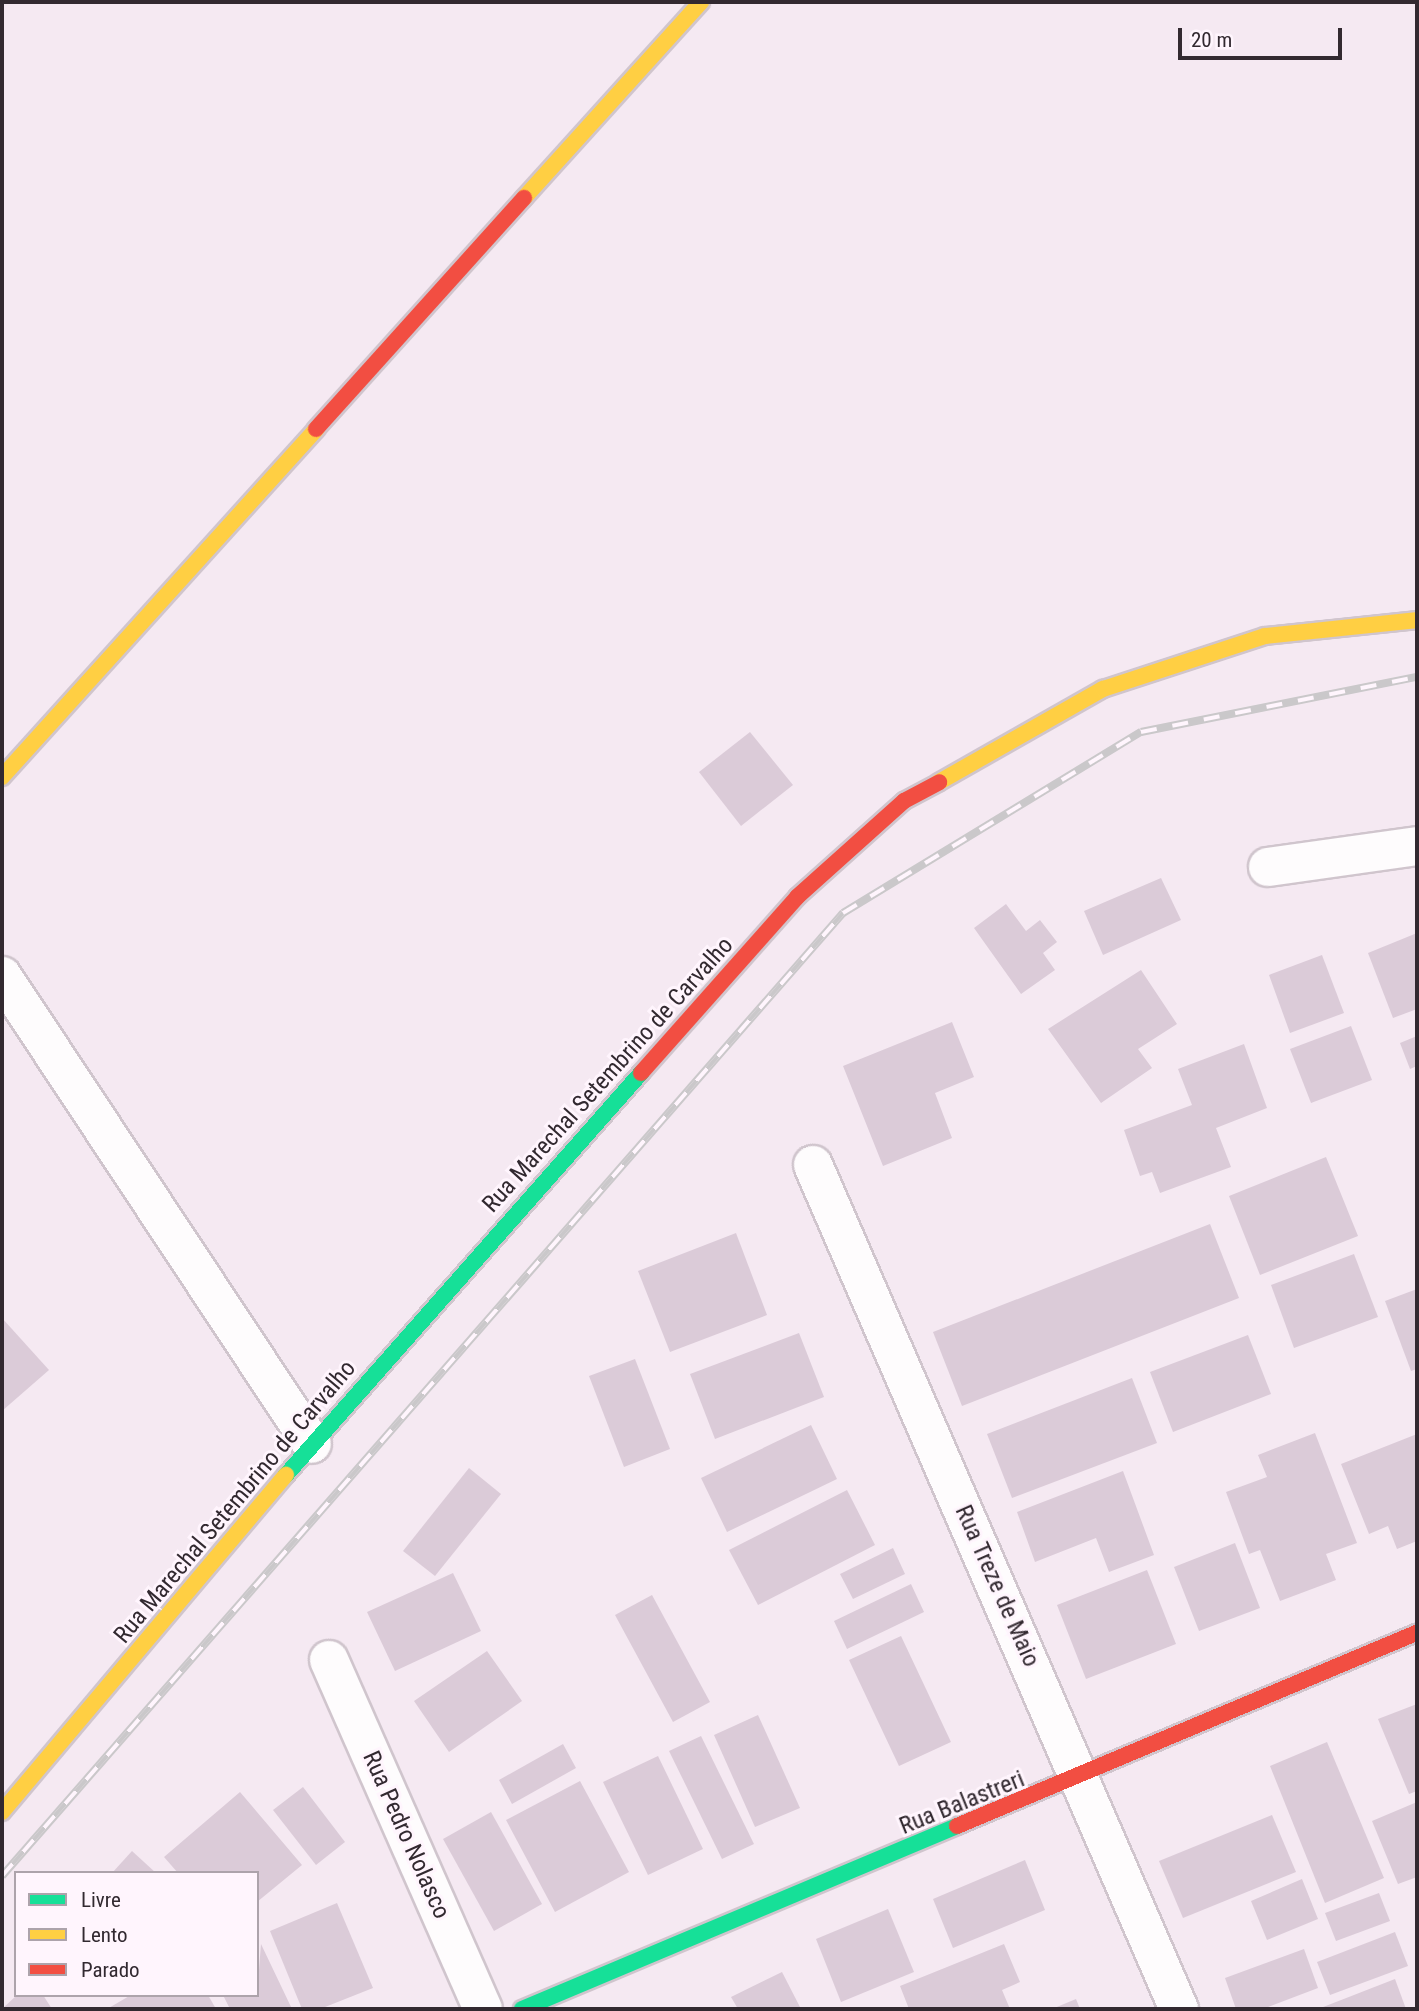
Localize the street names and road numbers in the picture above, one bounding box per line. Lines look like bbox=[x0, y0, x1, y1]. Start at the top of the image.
street label: Rua Marechal Setembrino de Carvalho bbox=[477, 931, 739, 1219]
street label: Rua Marechal Setembrino de Carvalho bbox=[108, 1355, 362, 1649]
street label: Rua Treze de Maio bbox=[948, 1501, 1046, 1671]
street label: Rua Pedro Nolasco bbox=[356, 1747, 456, 1923]
street label: Rua Balastreri bbox=[895, 1765, 1029, 1841]

